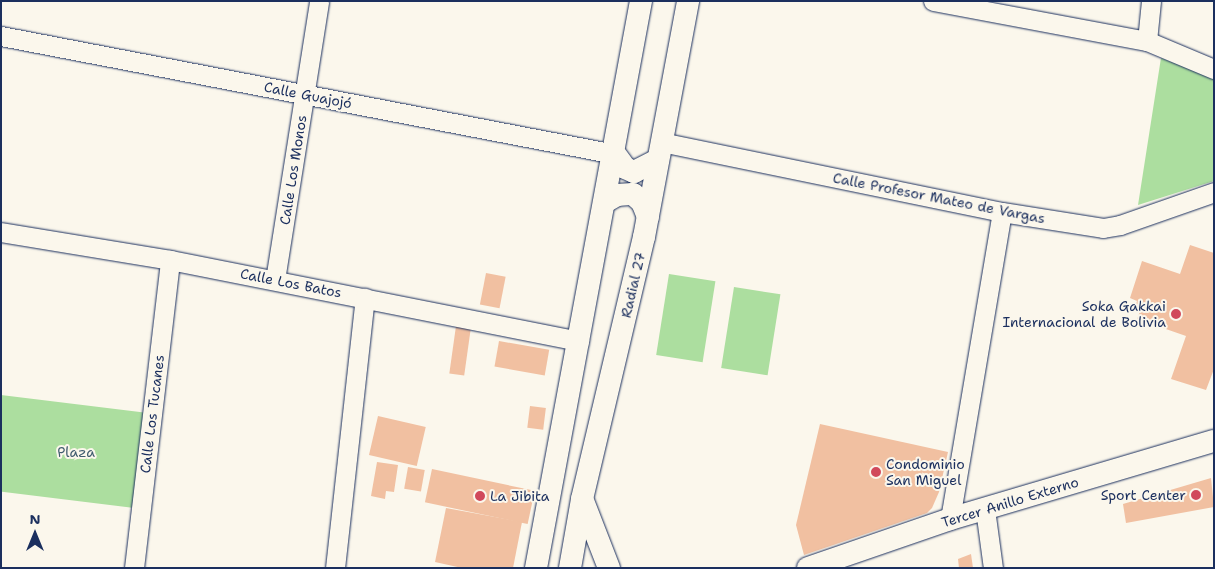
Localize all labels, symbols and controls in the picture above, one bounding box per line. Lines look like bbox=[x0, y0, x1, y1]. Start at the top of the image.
street label: Calle Guajojó bbox=[263, 78, 353, 112]
street label: Calle Los Monos bbox=[276, 114, 310, 226]
street label: Calle Profesor Mateo de Vargas bbox=[831, 169, 1047, 227]
street label: Radial 27 bbox=[617, 251, 649, 319]
street label: Calle Los Batos bbox=[239, 265, 343, 301]
place label: Soka Gakkai Internacional de Bolivia bbox=[1003, 298, 1166, 331]
marker: Soka Gakkai Internacional de Bolivia bbox=[1170, 308, 1182, 320]
street label: Calle Los Tucanes bbox=[136, 354, 168, 474]
park label: Plaza bbox=[57, 444, 95, 460]
place label: Condominio San Miguel bbox=[886, 456, 965, 488]
marker: Condominio San Miguel bbox=[870, 466, 882, 478]
street label: Tercer Anillo Externo bbox=[939, 473, 1081, 531]
place label: Sport Center bbox=[1101, 487, 1186, 503]
place label: La Jibita bbox=[490, 488, 550, 504]
marker: Sport Center bbox=[1190, 489, 1202, 501]
marker: La Jibita bbox=[474, 490, 486, 502]
north arrow bbox=[10, 509, 60, 559]
text: N bbox=[29, 510, 41, 528]

